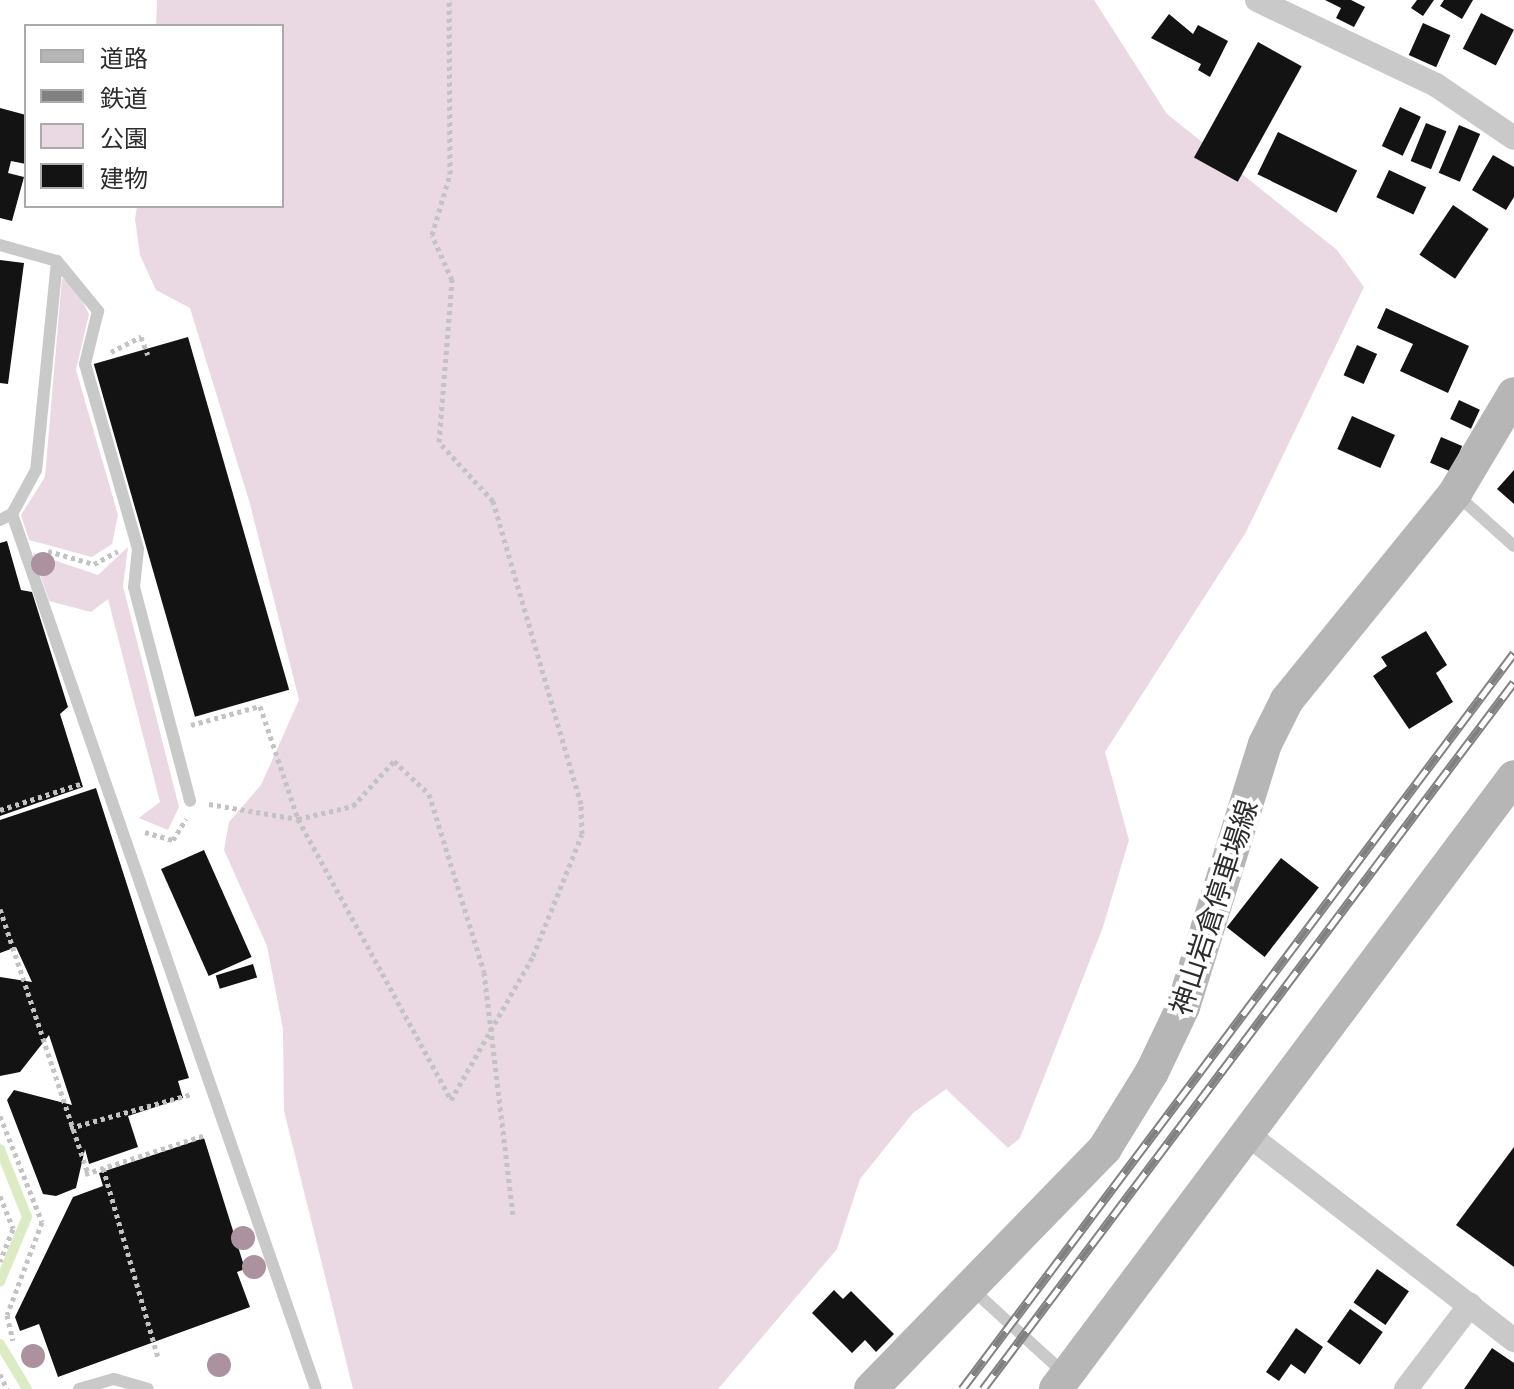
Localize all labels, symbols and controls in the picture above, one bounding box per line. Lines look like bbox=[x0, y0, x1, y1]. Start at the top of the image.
legend bbox=[24, 24, 284, 208]
text: 道路 bbox=[100, 43, 148, 72]
text: 鉄道 bbox=[100, 83, 148, 112]
text: 公園 bbox=[100, 123, 148, 152]
text: 建物 bbox=[100, 163, 148, 192]
street label: 神山岩倉停車場線 bbox=[1162, 795, 1264, 1019]

